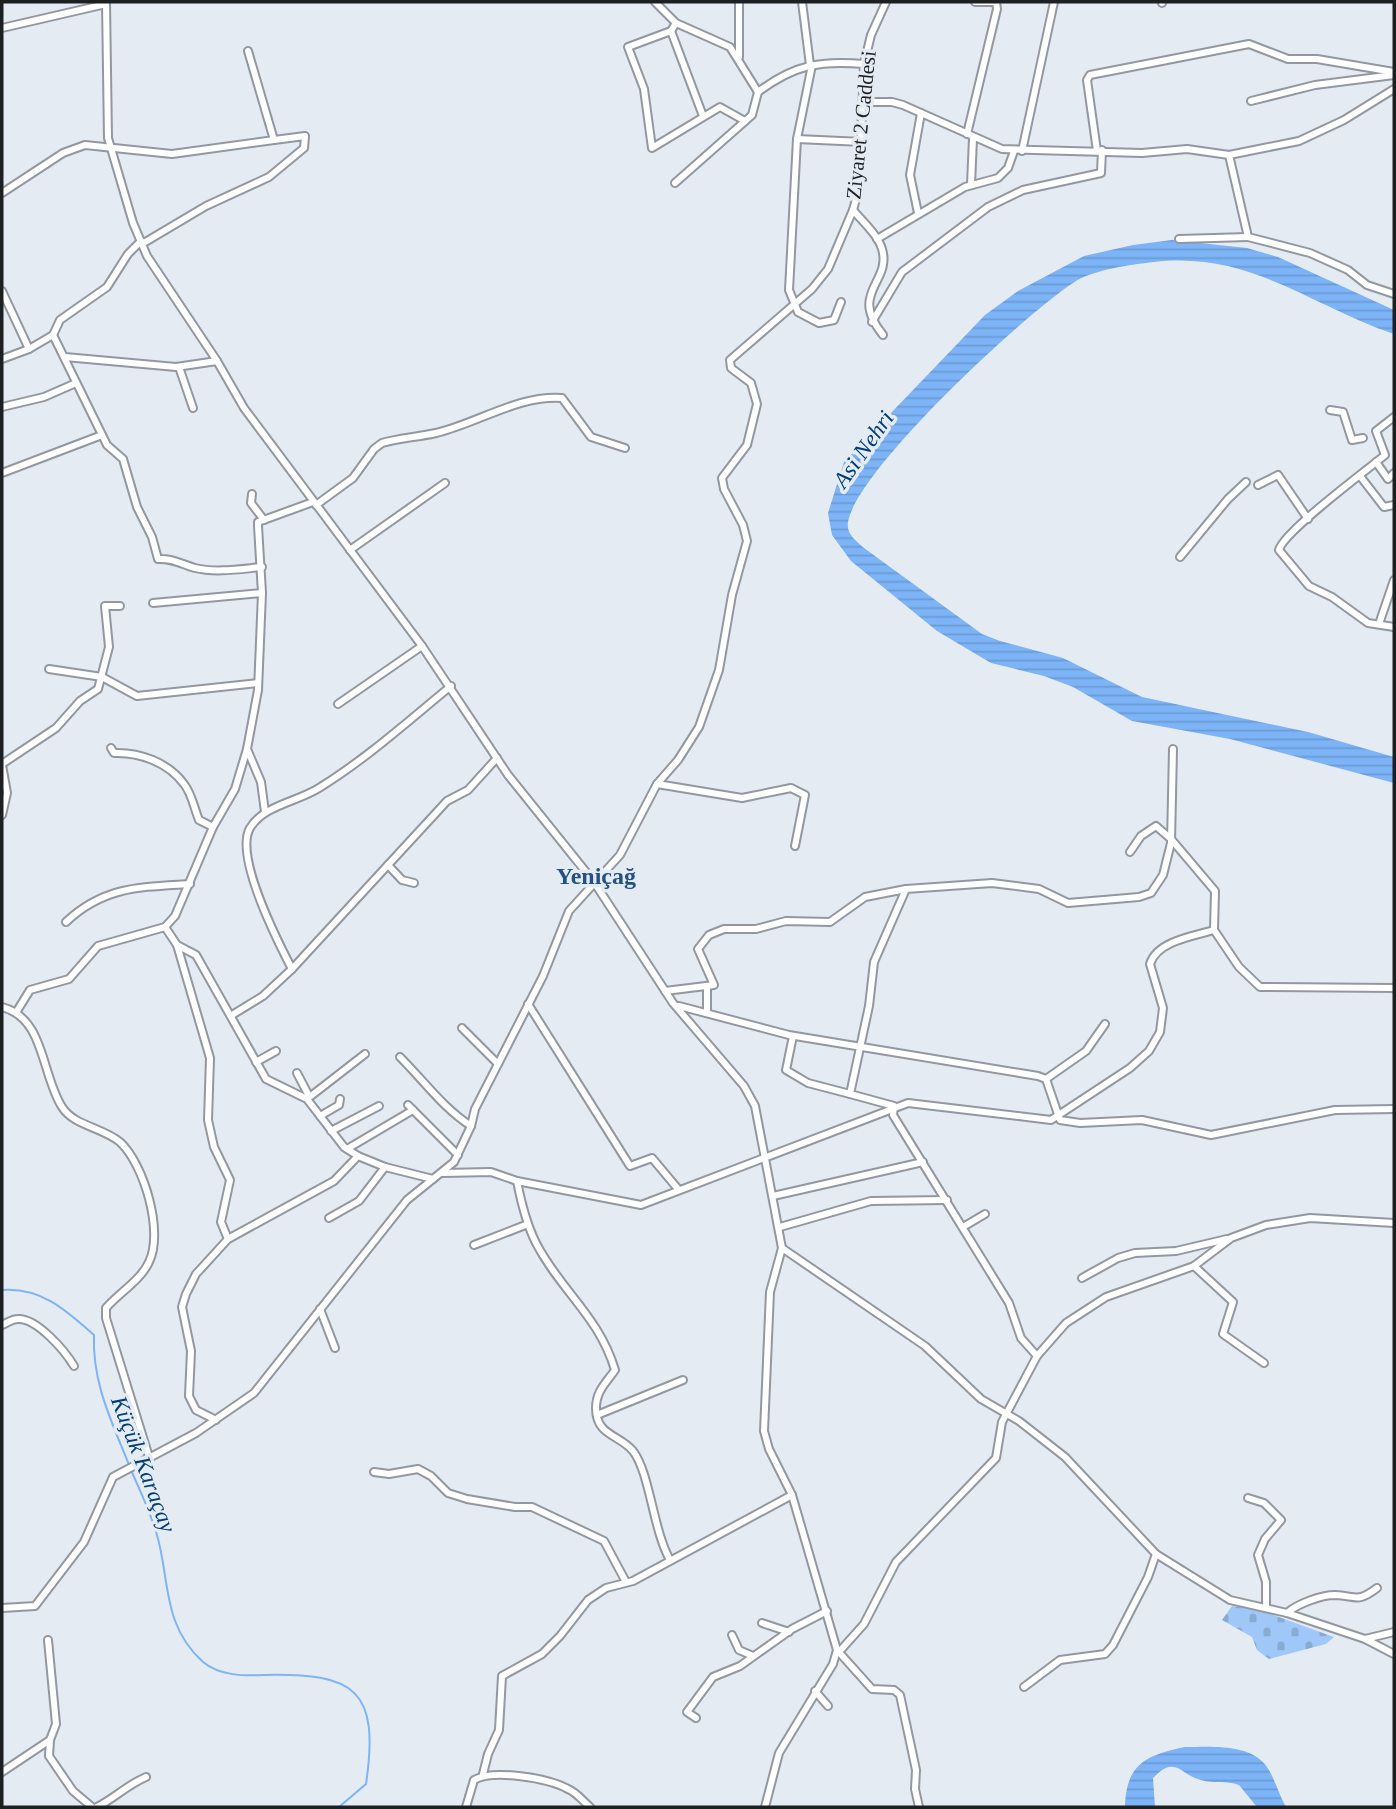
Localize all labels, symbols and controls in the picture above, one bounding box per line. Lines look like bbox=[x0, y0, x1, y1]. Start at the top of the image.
street label: Ziyaret 2 Caddesi bbox=[841, 49, 881, 200]
water label: Asi Nehri bbox=[827, 406, 899, 494]
district label: Yeniçağ bbox=[556, 863, 636, 889]
water label: Küçük Karaçay bbox=[106, 1392, 181, 1536]

